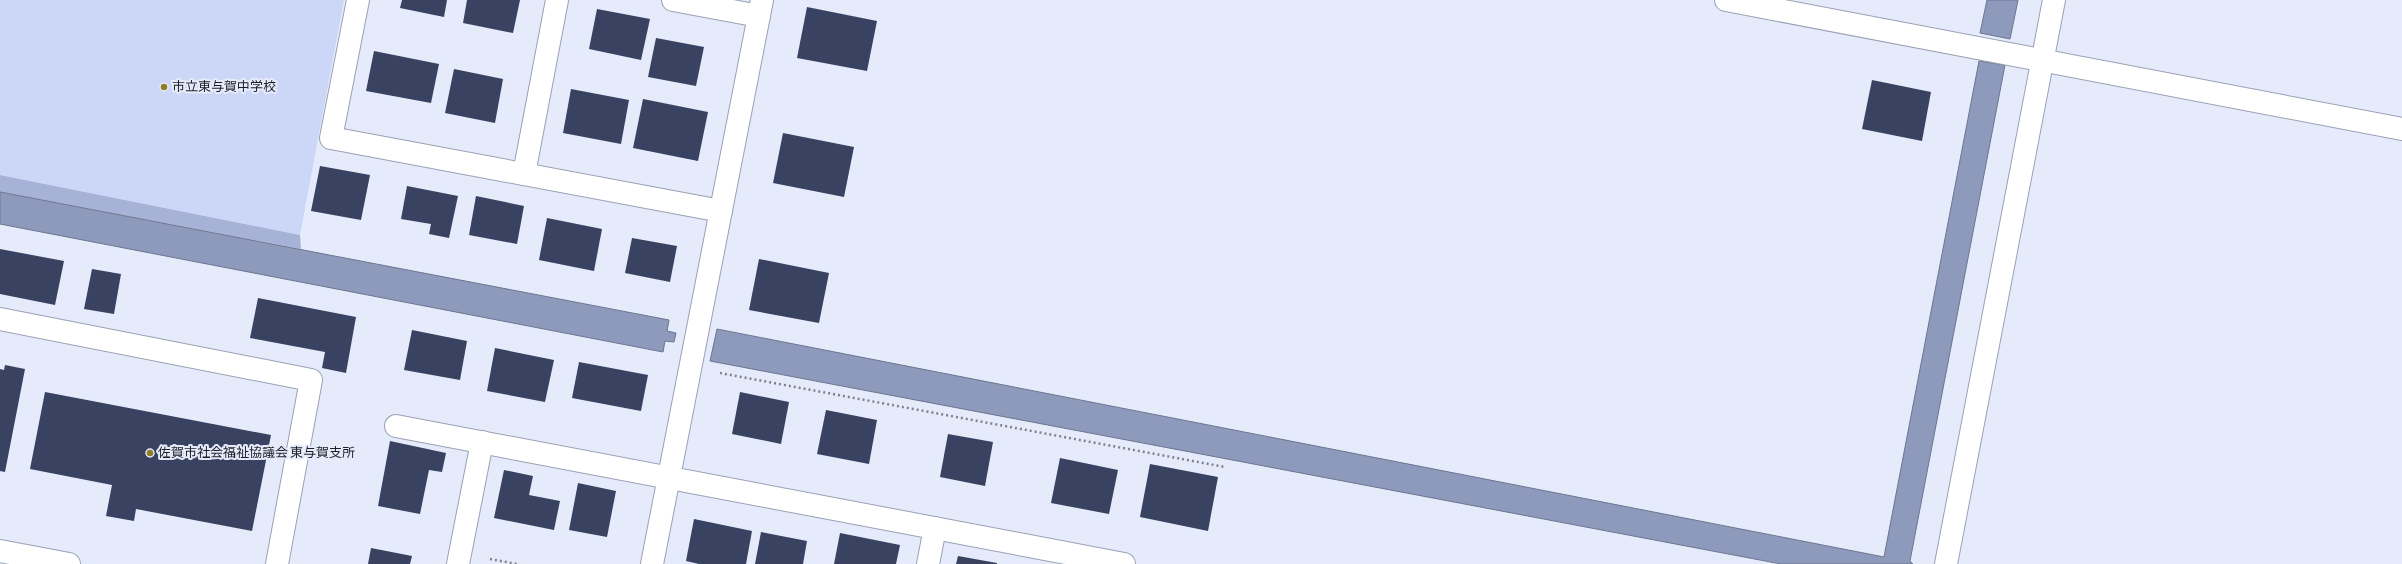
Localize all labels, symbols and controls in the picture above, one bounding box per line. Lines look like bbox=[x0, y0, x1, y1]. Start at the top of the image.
place label: 市立東与賀中学校 bbox=[172, 79, 276, 95]
marker: 市立東与賀中学校 bbox=[159, 82, 169, 92]
place label: 佐賀市社会福祉協議会 東与賀支所 bbox=[158, 445, 355, 461]
marker: 佐賀市社会福祉協議会 東与賀支所 bbox=[145, 448, 155, 458]

